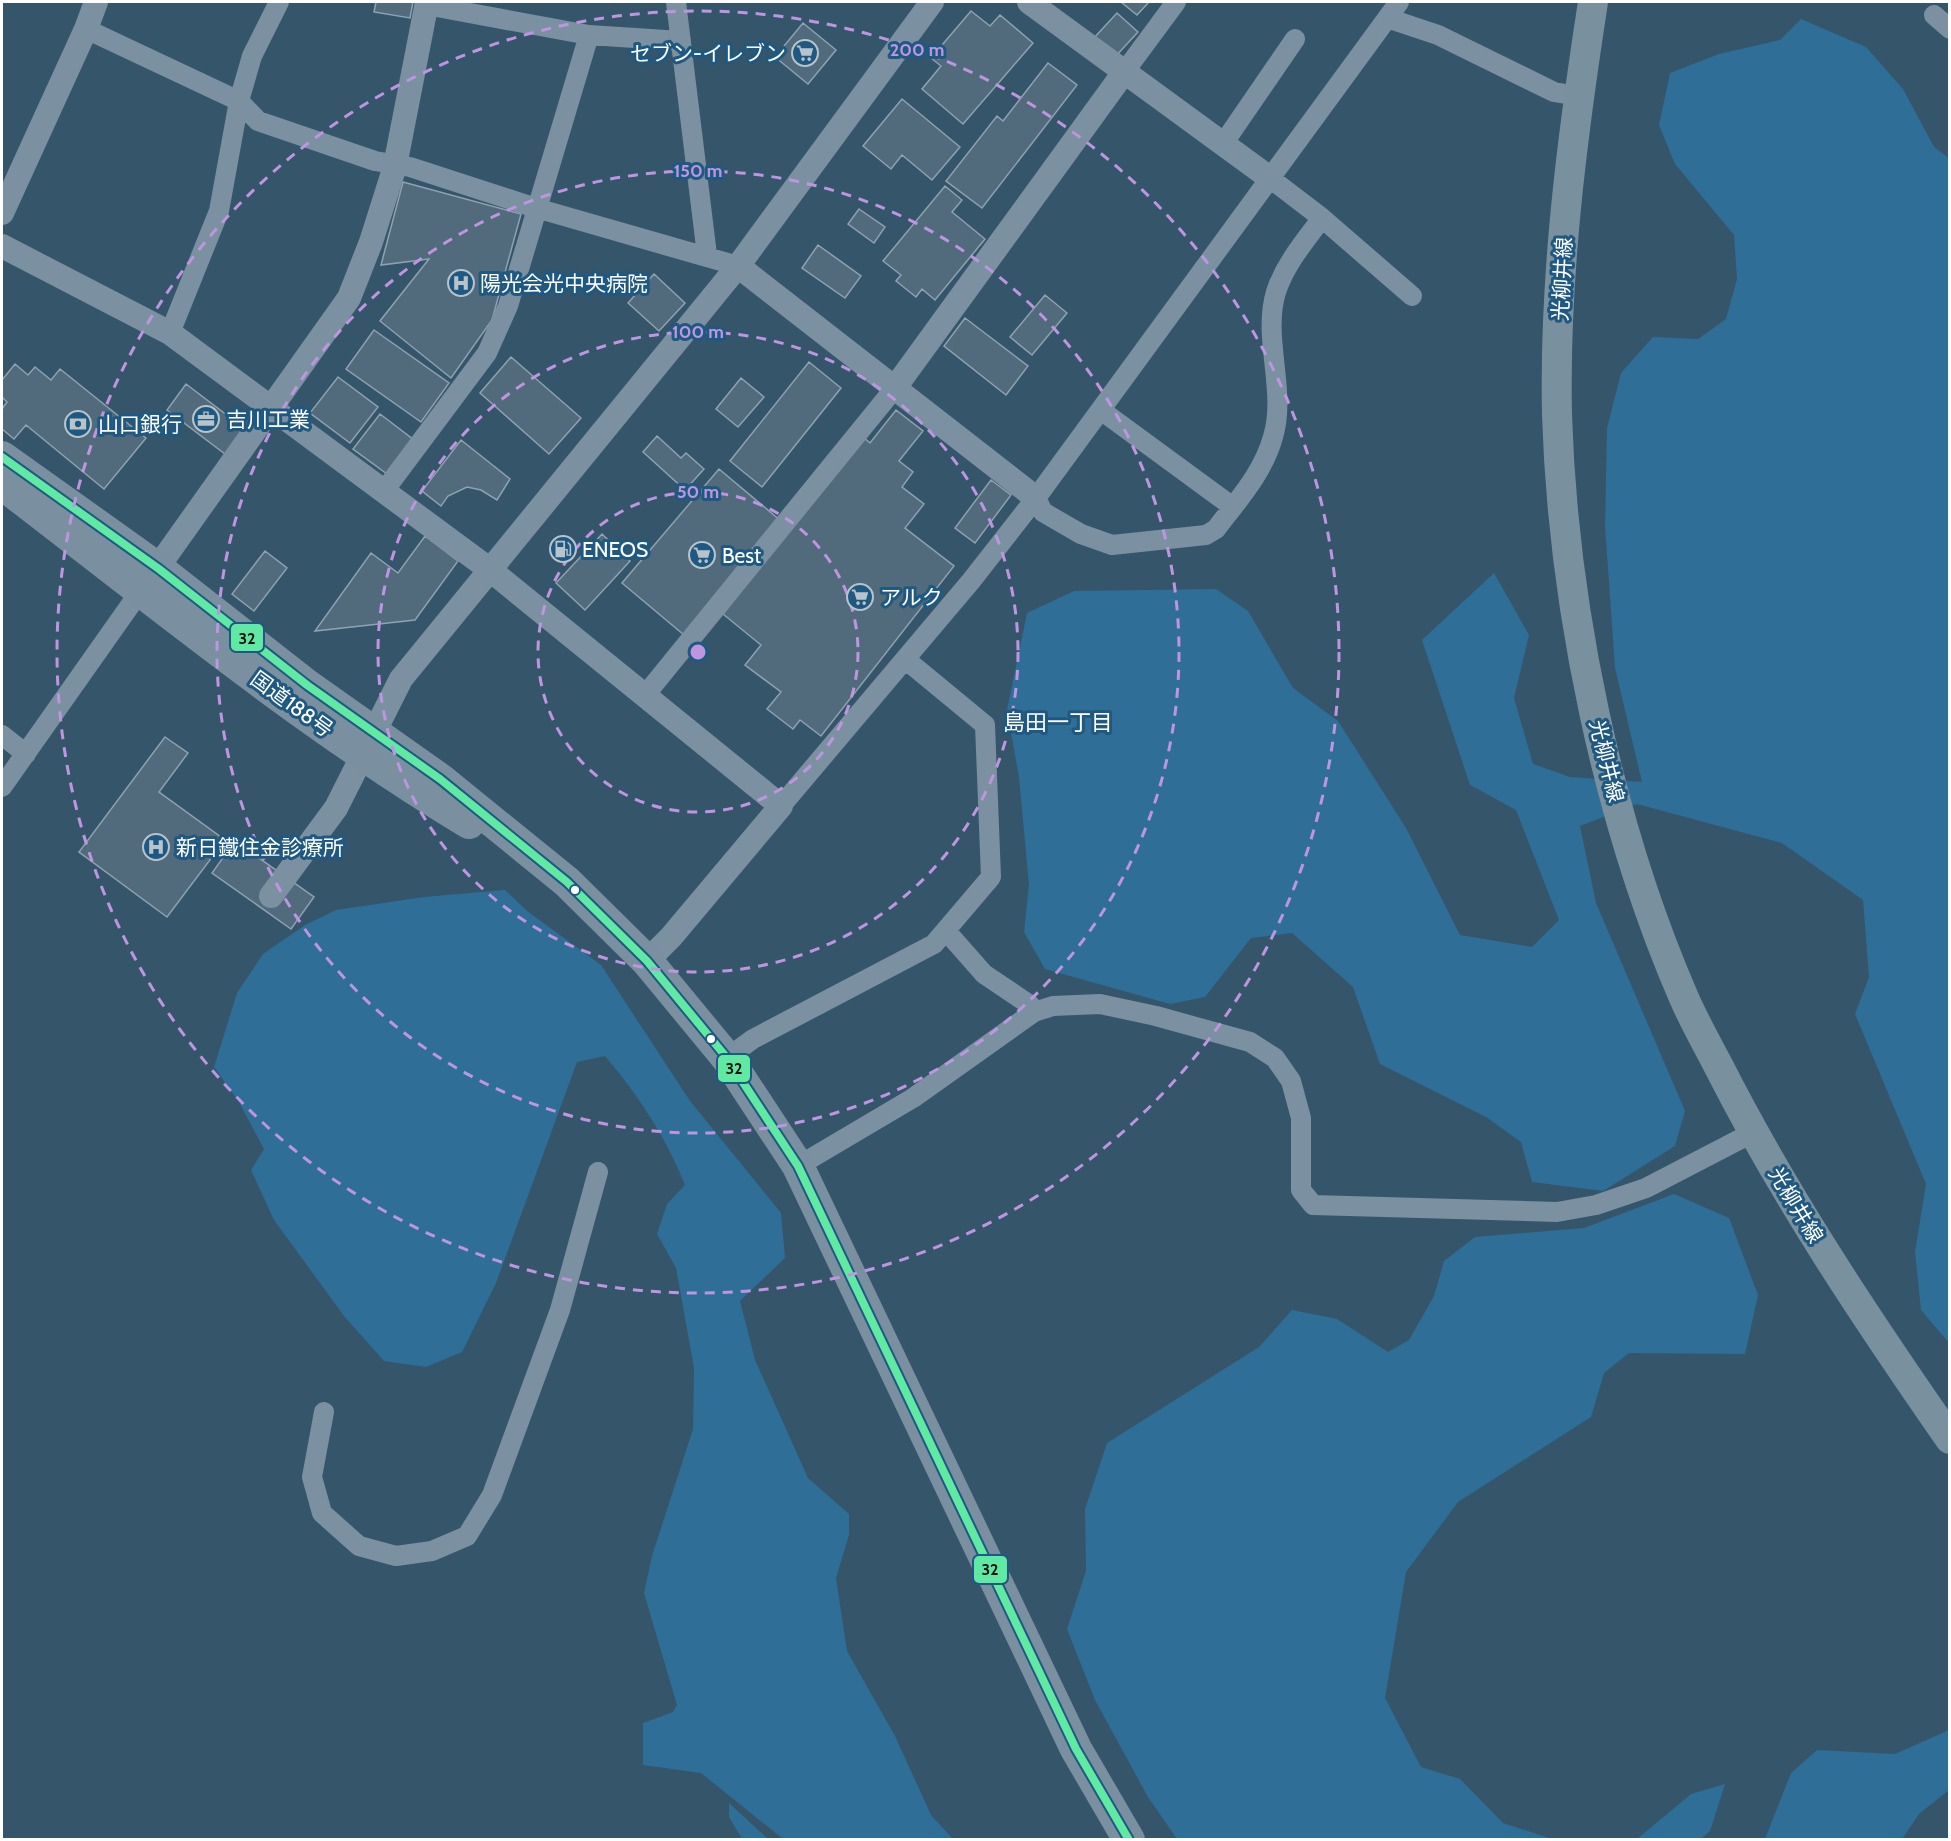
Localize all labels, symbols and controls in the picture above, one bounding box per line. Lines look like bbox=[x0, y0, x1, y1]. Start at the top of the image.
supermarket icon: セブン-イレブン bbox=[790, 38, 820, 68]
text: 200 m bbox=[890, 39, 944, 61]
place label: セブン-イレブン bbox=[630, 41, 786, 66]
text: 150 m bbox=[674, 160, 722, 182]
street label: 光柳井線 bbox=[1547, 236, 1577, 322]
hospital icon: 陽光会光中央病院 bbox=[446, 268, 476, 298]
place label: 陽光会光中央病院 bbox=[480, 271, 648, 296]
text: 100 m bbox=[672, 321, 724, 343]
office icon: 吉川工業 bbox=[191, 404, 221, 434]
place label: 吉川工業 bbox=[226, 407, 310, 432]
bank icon: 山口銀行 bbox=[63, 409, 93, 439]
place label: 山口銀行 bbox=[98, 412, 182, 437]
text: 50 m bbox=[677, 481, 719, 503]
fuel station icon: ENEOS bbox=[548, 534, 578, 564]
place label: ENEOS bbox=[582, 537, 648, 562]
supermarket icon: Best bbox=[687, 540, 717, 570]
place label: Best bbox=[722, 543, 761, 568]
supermarket icon: アルク bbox=[845, 582, 875, 612]
place label: アルク bbox=[880, 585, 943, 610]
line badge: 32 bbox=[230, 623, 264, 652]
text: 32 bbox=[238, 629, 256, 648]
centre of rings bbox=[688, 642, 708, 662]
street label: 国道188号 bbox=[246, 666, 338, 742]
district label: 島田一丁目 bbox=[1003, 709, 1113, 736]
street label: 光柳井線 bbox=[1585, 717, 1629, 805]
hospital icon: 新日鐵住金診療所 bbox=[141, 832, 171, 862]
place label: 新日鐵住金診療所 bbox=[176, 835, 344, 860]
unlabelled marker bbox=[569, 884, 581, 896]
unlabelled marker bbox=[705, 1033, 717, 1045]
line badge: 32 bbox=[717, 1054, 751, 1083]
text: 32 bbox=[725, 1059, 743, 1078]
street label: 光柳井線 bbox=[1764, 1163, 1828, 1247]
line badge: 32 bbox=[973, 1555, 1008, 1584]
text: 32 bbox=[981, 1560, 999, 1579]

